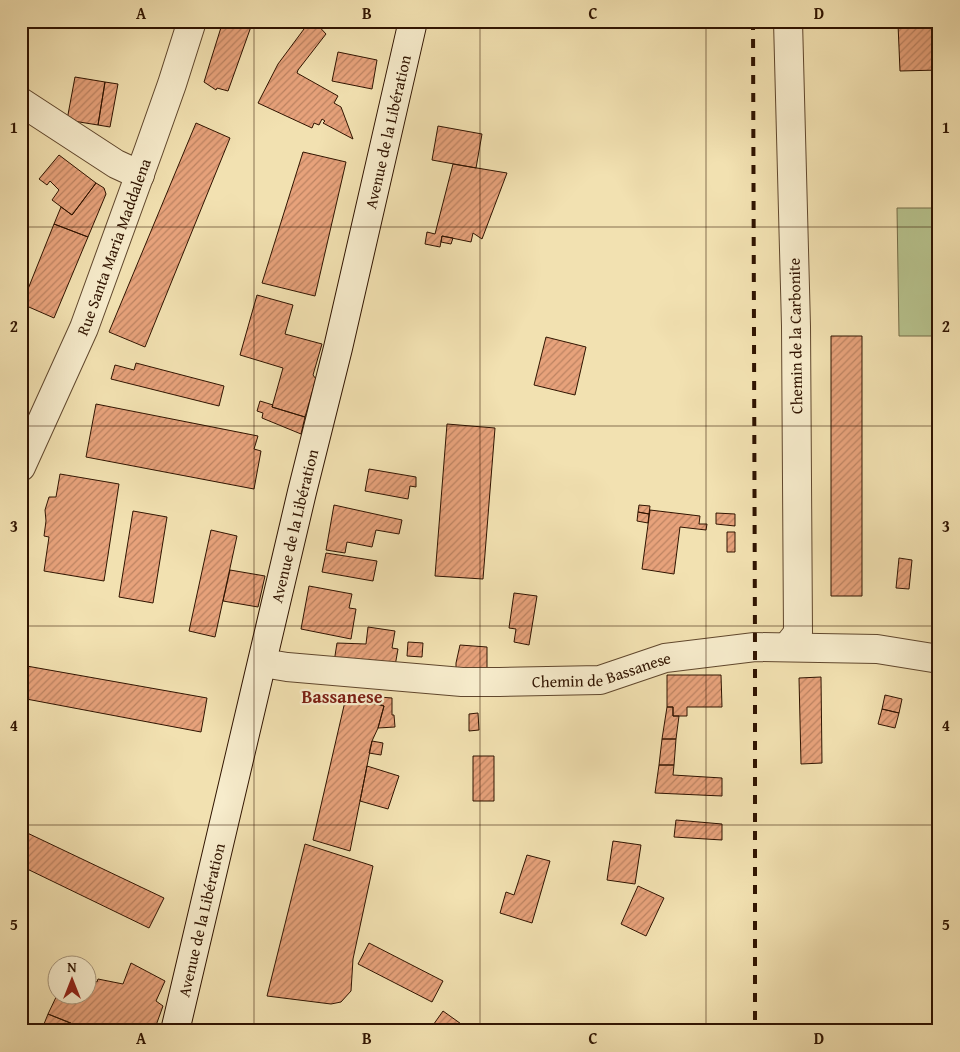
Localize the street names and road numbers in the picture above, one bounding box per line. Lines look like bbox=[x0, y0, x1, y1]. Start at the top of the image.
street label: Avenue de la Libération bbox=[358, 52, 417, 211]
street label: Rue Santa Maria Maddalena bbox=[70, 154, 157, 339]
street label: Chemin de la Carbonite bbox=[782, 258, 808, 414]
street label: Avenue de la Libération bbox=[264, 446, 324, 605]
street label: Chemin de Bassanese bbox=[532, 645, 672, 693]
street label: Avenue de la Libération bbox=[171, 841, 231, 999]

